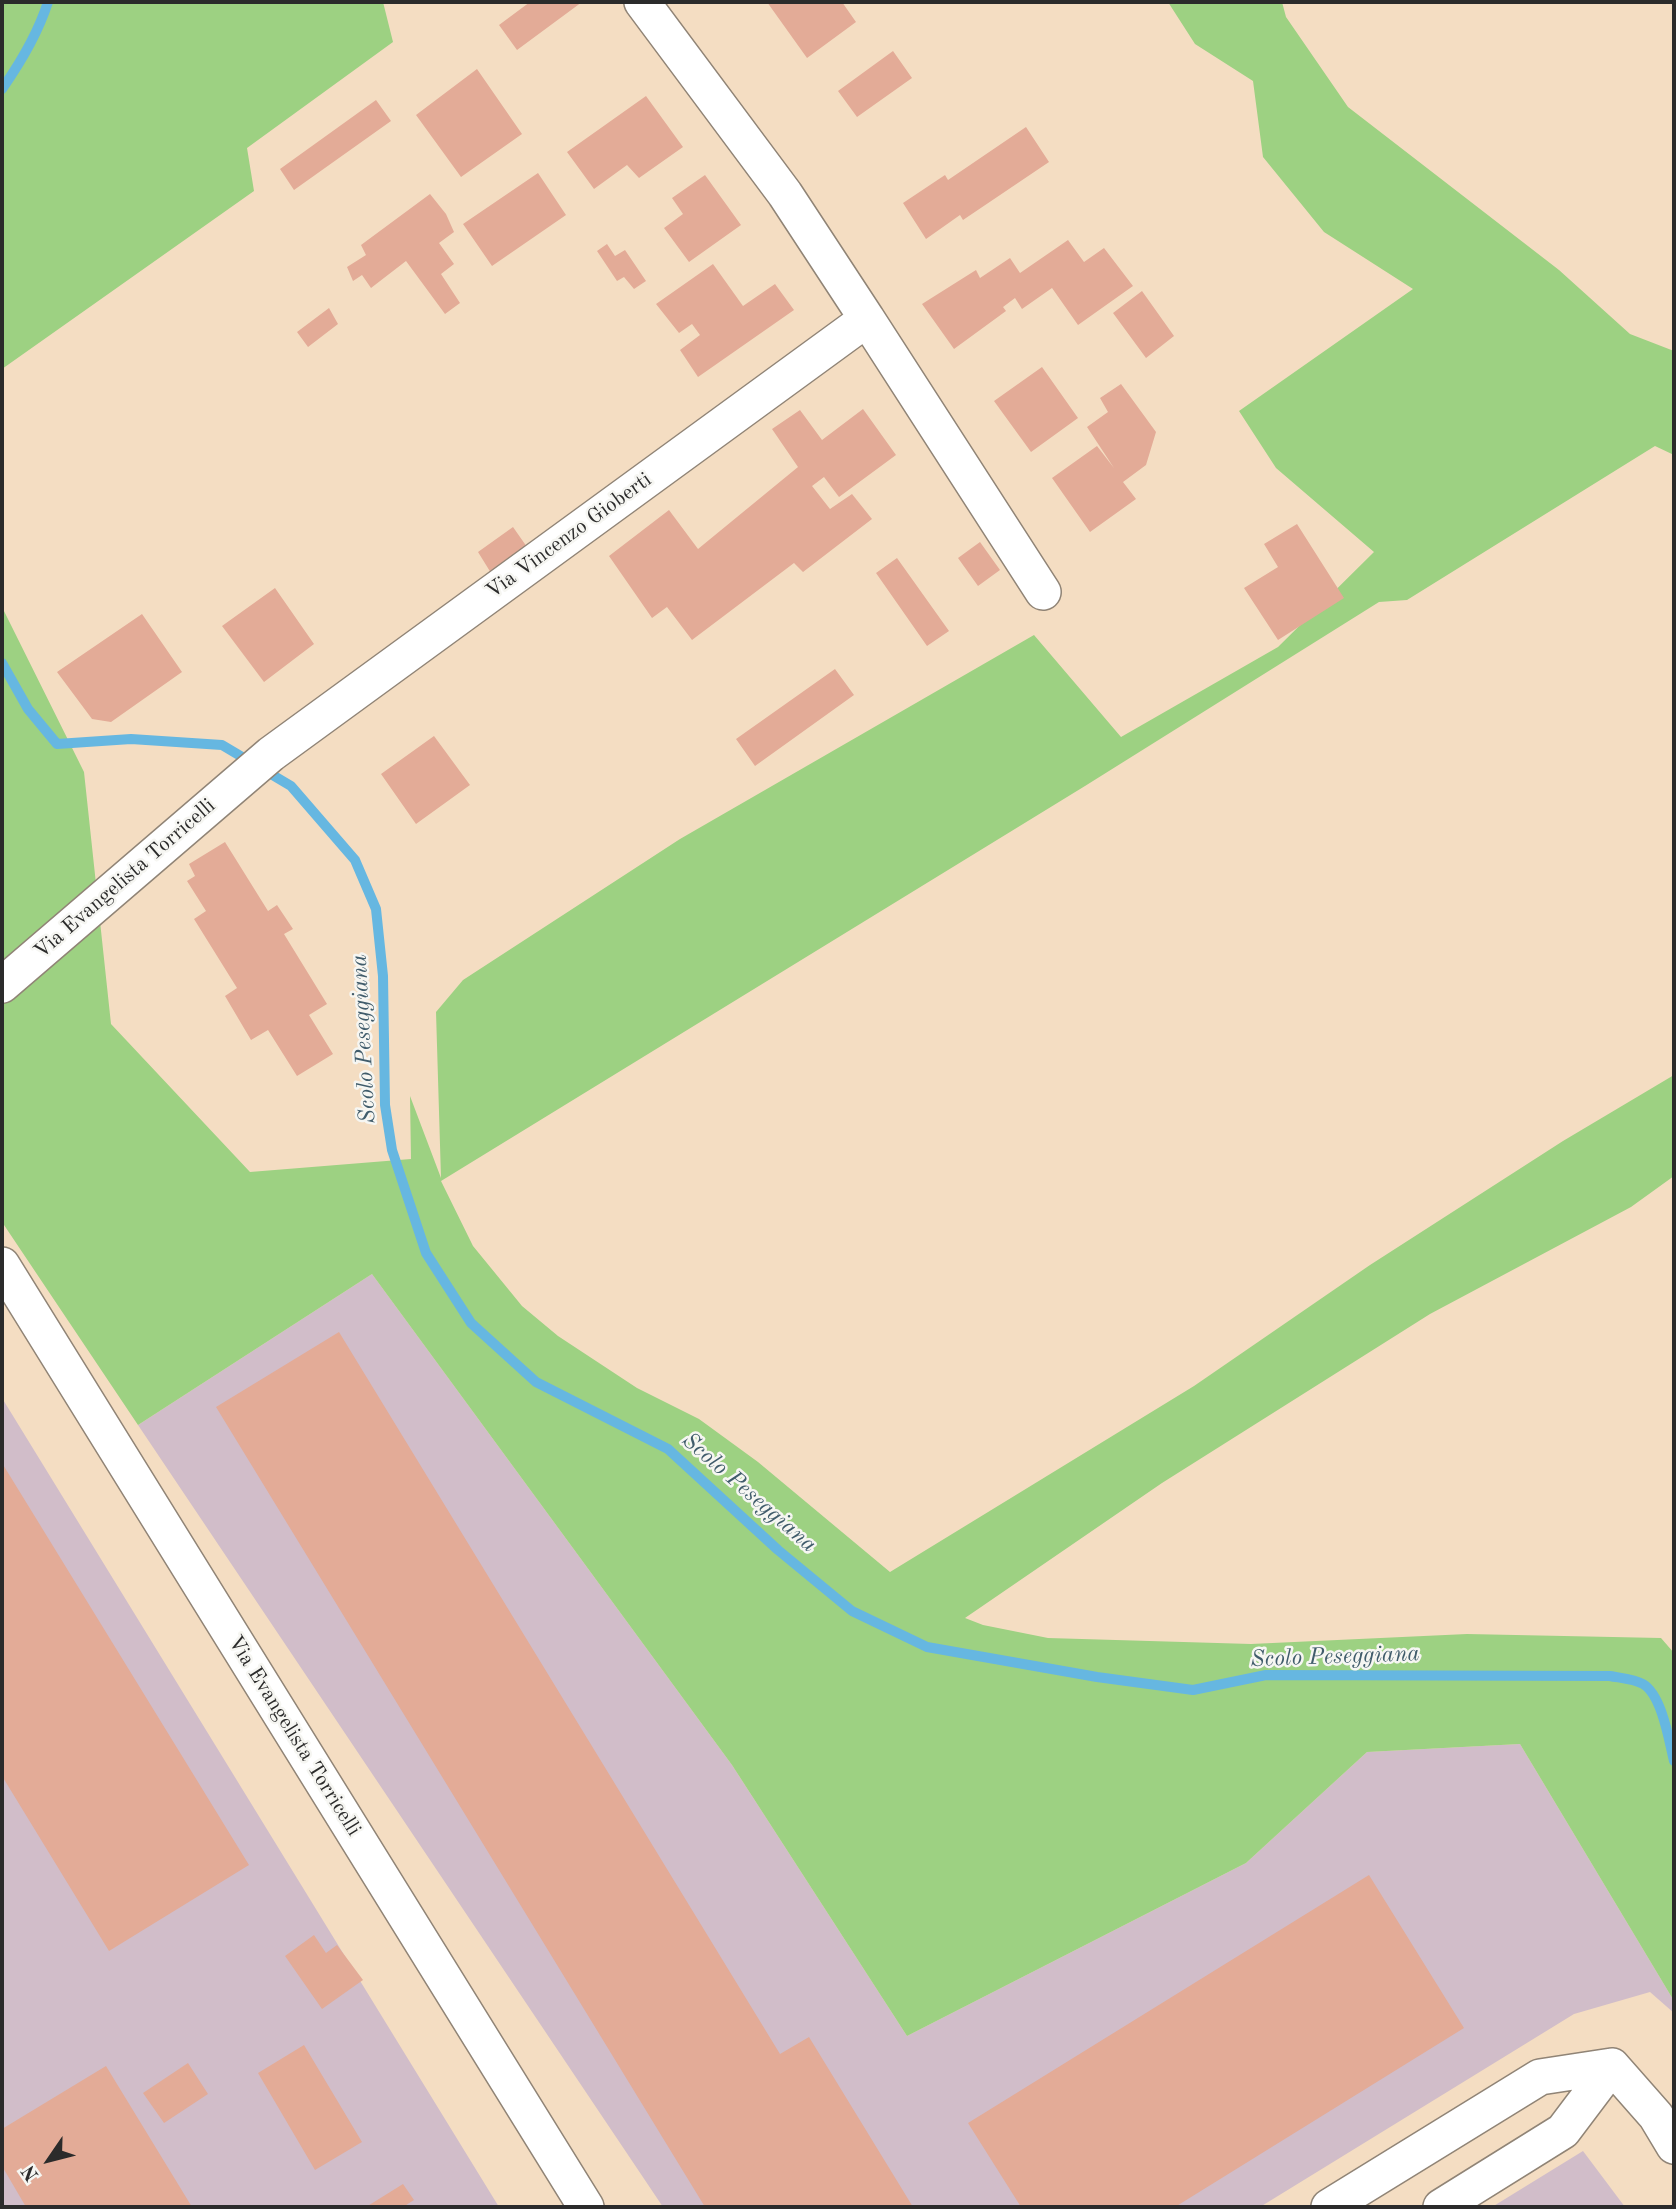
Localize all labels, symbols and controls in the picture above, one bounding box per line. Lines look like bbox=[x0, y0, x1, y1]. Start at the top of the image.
street label: Via Vincenzo Gioberti bbox=[481, 467, 657, 605]
street label: Via Evangelista Torricelli bbox=[29, 794, 221, 964]
water label: Scolo Peseggiana bbox=[346, 954, 382, 1124]
water label: Scolo Peseggiana bbox=[676, 1427, 822, 1559]
street label: Via Evangelista Torricelli bbox=[222, 1631, 366, 1841]
water label: Scolo Peseggiana bbox=[1250, 1640, 1420, 1674]
north arrow bbox=[14, 2125, 84, 2195]
text: N bbox=[19, 2161, 43, 2184]

